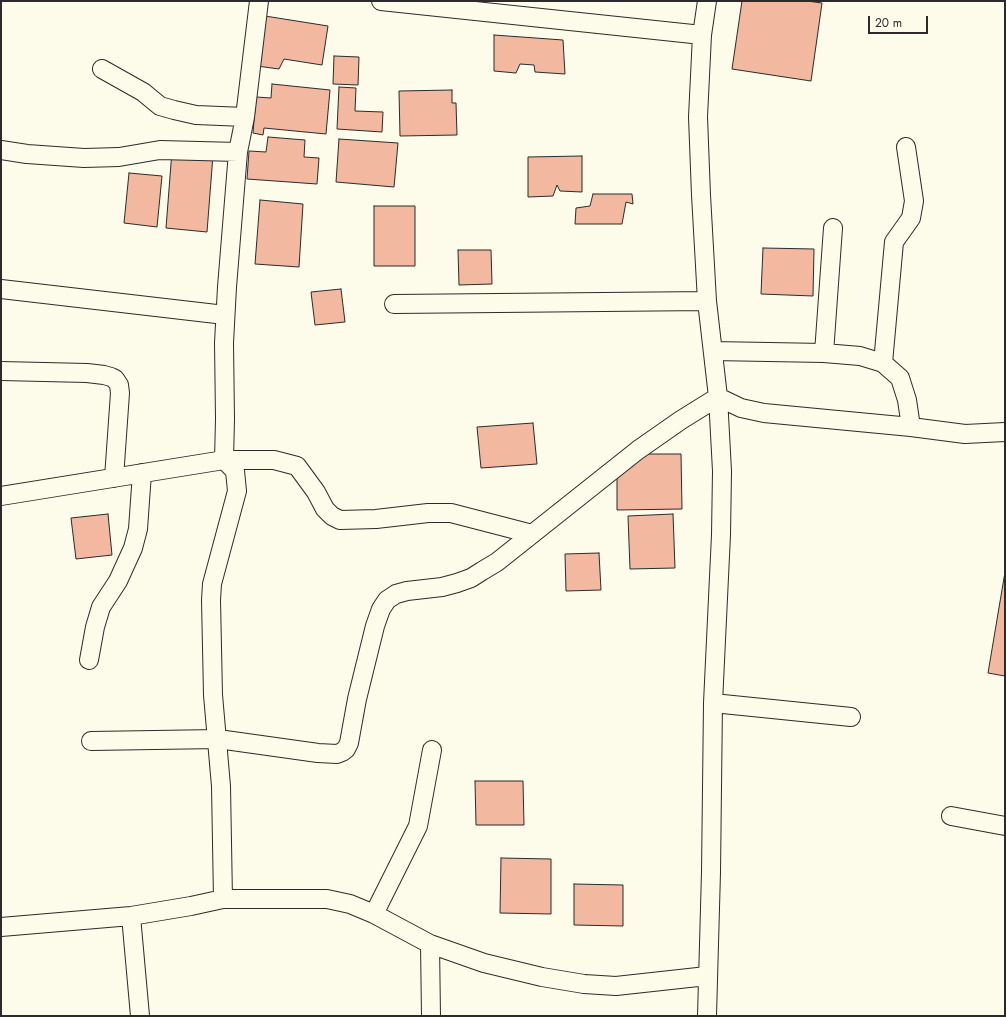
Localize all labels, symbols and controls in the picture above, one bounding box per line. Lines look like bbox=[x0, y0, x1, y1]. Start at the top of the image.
scale bar bbox=[870, 8, 930, 34]
text: 20 m bbox=[875, 14, 902, 32]

